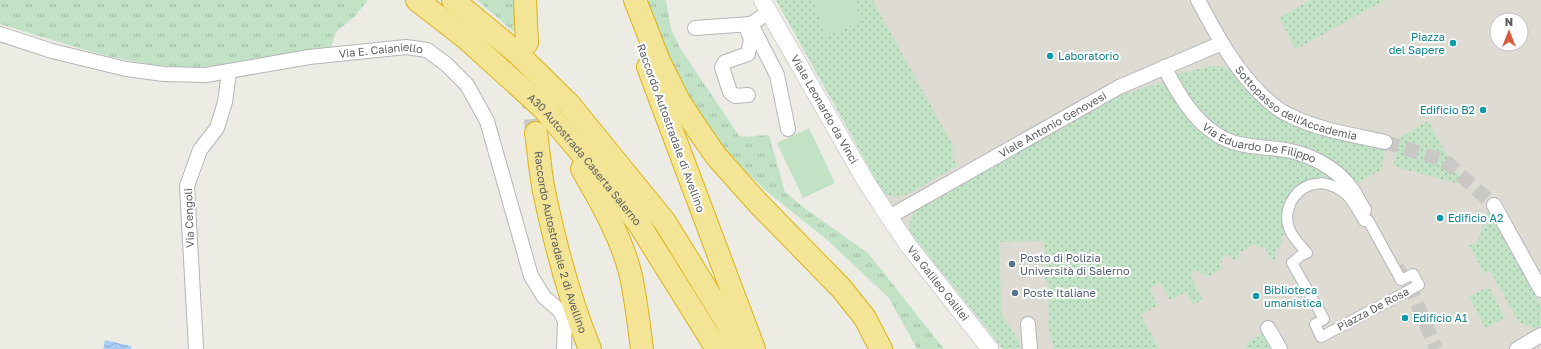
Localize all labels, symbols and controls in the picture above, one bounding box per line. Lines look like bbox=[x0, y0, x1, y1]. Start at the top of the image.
north arrow bbox=[1489, 12, 1529, 52]
text: N bbox=[1505, 15, 1513, 28]
place label: Piazza del Sapere bbox=[1389, 30, 1445, 56]
marker: Piazza del Sapere bbox=[1448, 38, 1458, 48]
street label: Via E. Caianiello bbox=[338, 40, 424, 60]
street label: Raccordo Autostradale di Avellino bbox=[635, 42, 708, 214]
place label: Laboratorio bbox=[1058, 49, 1119, 62]
marker: Laboratorio bbox=[1045, 51, 1055, 61]
street label: Viale Leonardo da Vinci bbox=[789, 52, 861, 166]
street label: Sottopasso dell'Accademia bbox=[1233, 63, 1358, 142]
street label: Viale Antonio Genovesi bbox=[996, 88, 1109, 160]
street label: A30 Autostrada Caserta Salerno bbox=[525, 90, 645, 228]
place label: Edificio B2 bbox=[1420, 103, 1475, 116]
marker: Edificio B2 bbox=[1478, 105, 1488, 115]
street label: Via Eduardo De Filippo bbox=[1200, 120, 1319, 165]
street label: Raccordo Autostradale 2 di Avellino bbox=[532, 150, 590, 335]
street label: Via Cengoli bbox=[181, 188, 196, 248]
place label: Edificio A2 bbox=[1448, 211, 1503, 224]
marker: Edificio A2 bbox=[1435, 213, 1445, 223]
street label: Via Galileo Galilei bbox=[905, 243, 972, 323]
place label: Posto di Polizia Università di Salerno bbox=[1020, 251, 1130, 277]
marker: Posto di Polizia Università di Salerno bbox=[1007, 259, 1017, 269]
place label: Biblioteca umanistica bbox=[1264, 283, 1322, 309]
street label: Piazza De Rosa bbox=[1335, 284, 1411, 333]
place label: Poste Italiane bbox=[1023, 286, 1096, 299]
marker: Poste Italiane bbox=[1010, 288, 1020, 298]
marker: Biblioteca umanistica bbox=[1251, 291, 1261, 301]
place label: Edificio A1 bbox=[1413, 311, 1467, 324]
marker: Edificio A1 bbox=[1400, 313, 1410, 323]

